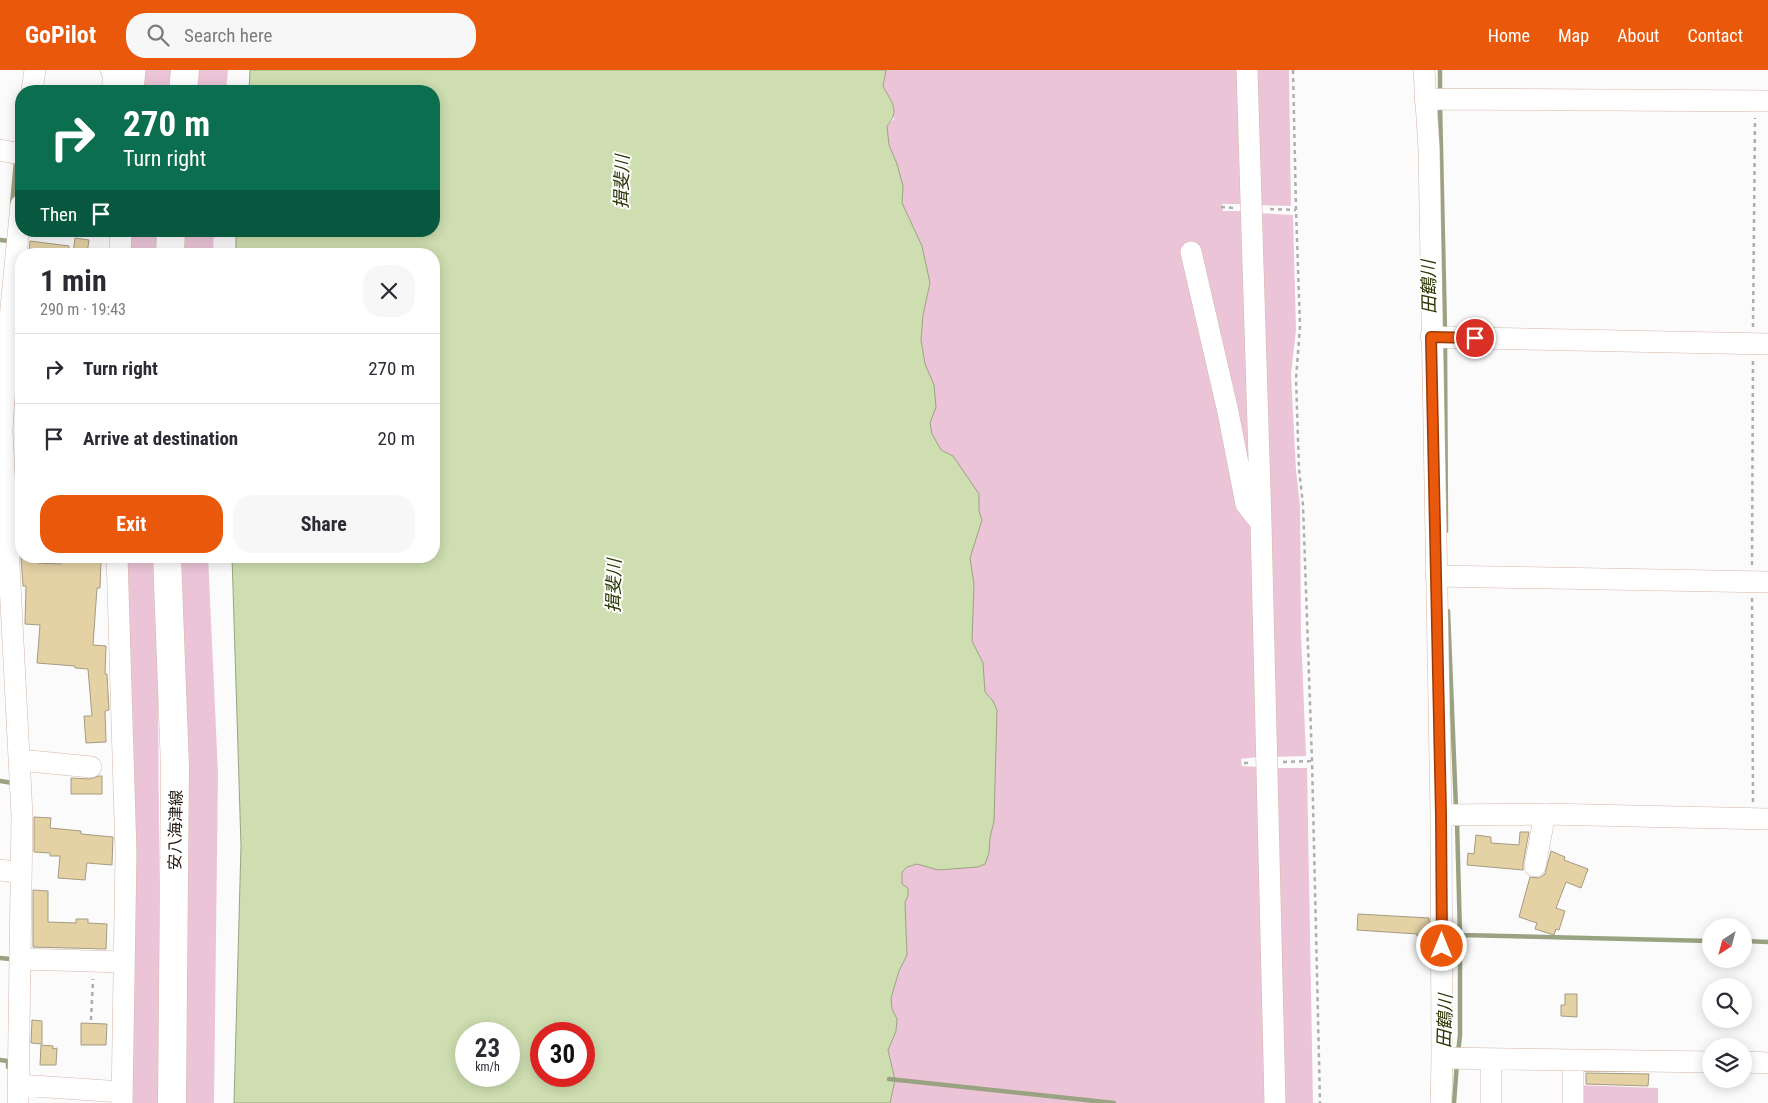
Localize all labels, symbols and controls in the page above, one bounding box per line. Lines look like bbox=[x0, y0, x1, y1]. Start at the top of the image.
search box bbox=[126, 13, 476, 58]
text: GoPilot bbox=[25, 21, 96, 49]
icon: search bbox=[144, 21, 172, 49]
text: Search here bbox=[184, 24, 272, 47]
text: Home bbox=[1488, 25, 1530, 46]
text: Map bbox=[1558, 25, 1589, 46]
text: About bbox=[1617, 25, 1659, 46]
text: Contact bbox=[1687, 25, 1743, 46]
text: 270 m bbox=[123, 104, 210, 145]
icon: right bbox=[40, 105, 105, 170]
text: Turn right bbox=[123, 146, 206, 171]
water label: 揖斐川 bbox=[611, 153, 633, 209]
icon: arrive bbox=[87, 200, 115, 228]
text: Then bbox=[40, 203, 77, 226]
water label: 田鶴川 bbox=[1417, 258, 1439, 314]
text: 1 min bbox=[40, 263, 107, 298]
button: close bbox=[363, 265, 415, 317]
text: 290 m · 19:43 bbox=[40, 300, 126, 319]
pin bbox=[1454, 317, 1496, 359]
icon: arrive bbox=[1461, 324, 1489, 352]
icon: right bbox=[40, 355, 68, 383]
text: Turn right bbox=[83, 357, 158, 380]
text: 270 m bbox=[368, 357, 415, 380]
icon: arrive bbox=[40, 425, 68, 453]
text: Arrive at destination bbox=[83, 427, 238, 450]
text: 20 m bbox=[378, 427, 415, 450]
button: Exit bbox=[40, 495, 223, 553]
button: Share bbox=[233, 495, 415, 553]
water label: 揖斐川 bbox=[603, 557, 625, 613]
street label: 安八海津線 bbox=[165, 790, 186, 870]
north arrow bbox=[1702, 918, 1752, 968]
map controls bbox=[1702, 918, 1752, 1088]
position arrow bbox=[1415, 919, 1467, 971]
button: search bbox=[1702, 978, 1752, 1028]
water label: 田鶴川 bbox=[1433, 992, 1456, 1048]
speed limit sign: 30 bbox=[530, 1022, 595, 1087]
text: 23 bbox=[475, 1034, 500, 1063]
button: layers bbox=[1702, 1038, 1752, 1088]
text: km/h bbox=[475, 1060, 500, 1074]

